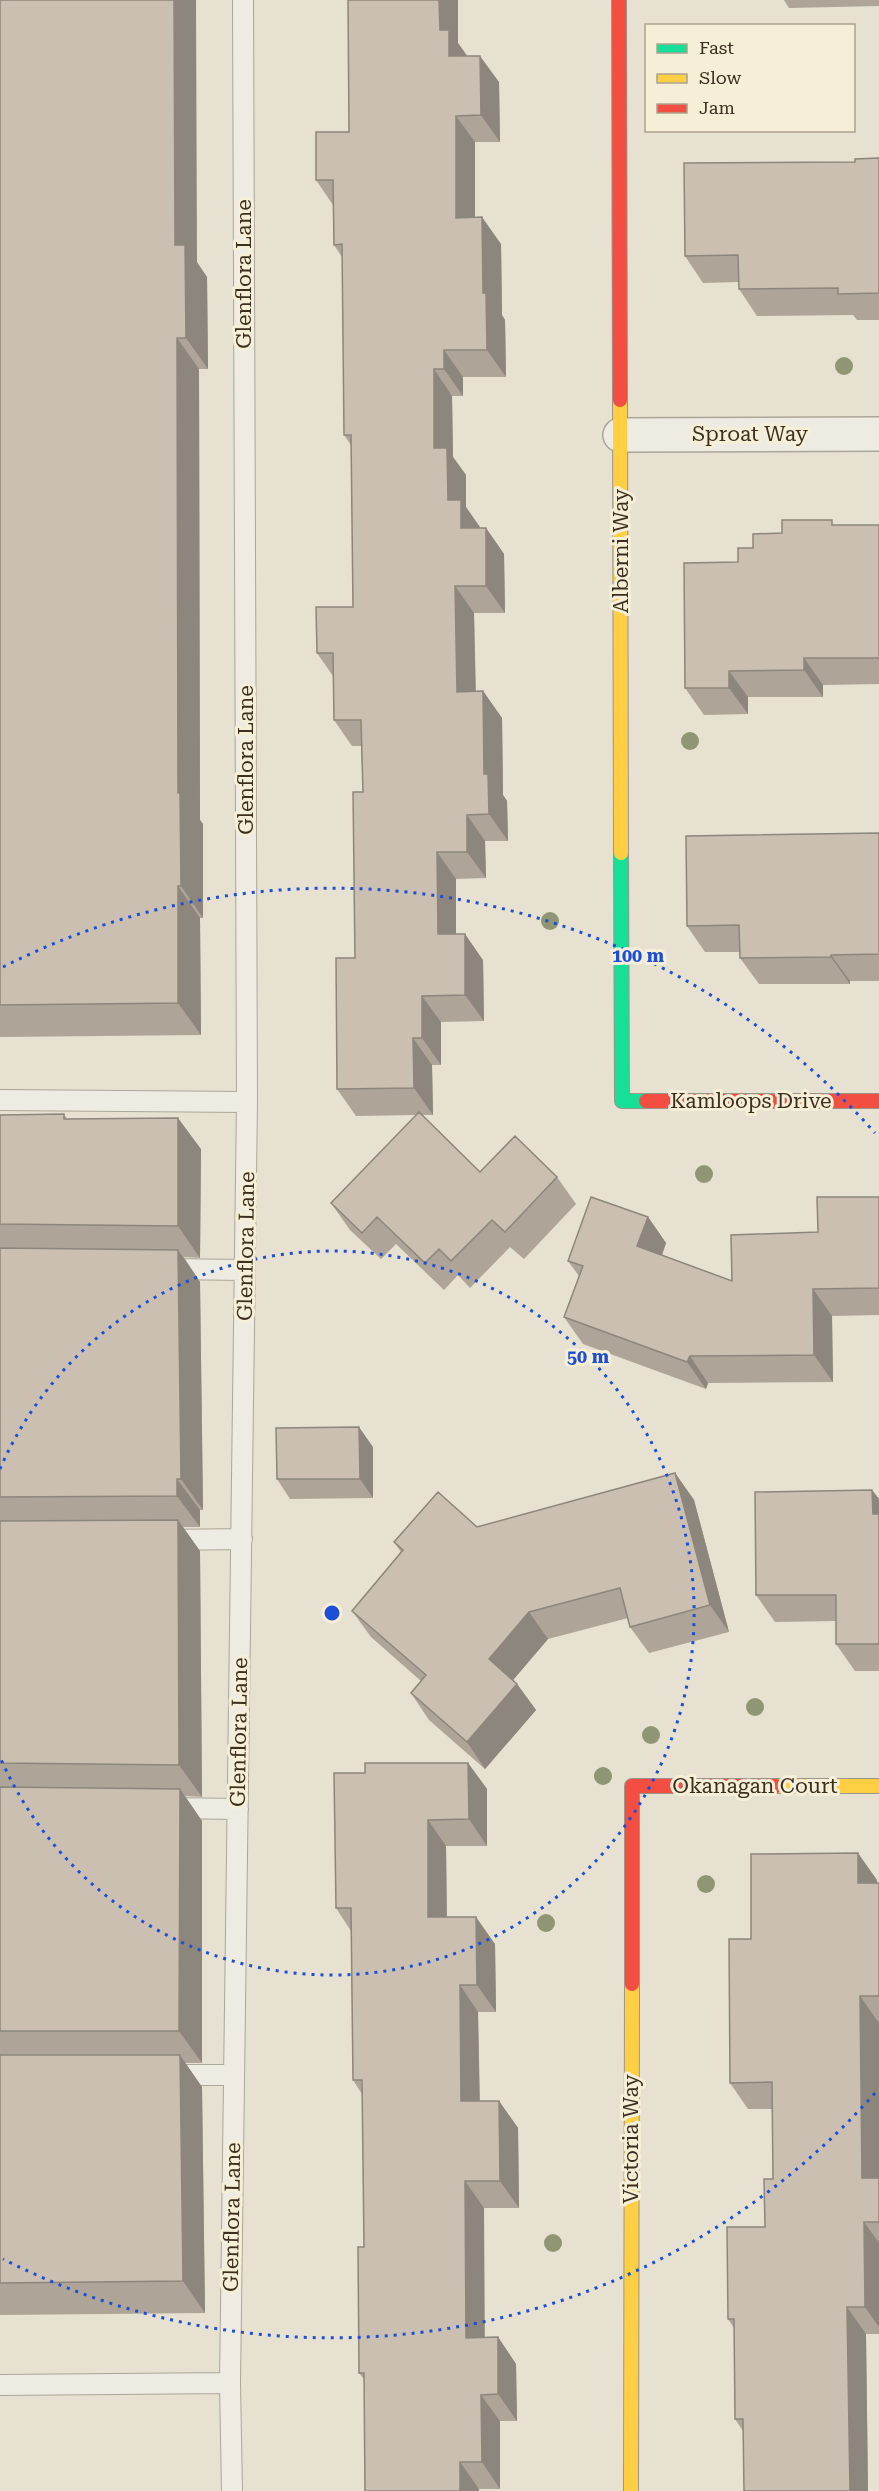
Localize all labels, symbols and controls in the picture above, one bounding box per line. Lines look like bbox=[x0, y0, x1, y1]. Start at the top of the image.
legend bbox=[645, 24, 855, 132]
text: Fast bbox=[699, 37, 734, 58]
text: Slow bbox=[699, 67, 741, 88]
text: Jam bbox=[699, 97, 735, 118]
street label: Glenflora Lane bbox=[232, 199, 256, 349]
street label: Sproat Way bbox=[692, 422, 809, 446]
street label: Alberni Way bbox=[609, 488, 633, 613]
street label: Glenflora Lane bbox=[234, 685, 258, 835]
text: 100 m bbox=[612, 945, 665, 966]
street label: Kamloops Drive bbox=[670, 1089, 832, 1113]
street label: Glenflora Lane bbox=[233, 1171, 259, 1321]
text: 50 m bbox=[567, 1346, 610, 1367]
centre of rings bbox=[322, 1603, 342, 1623]
street label: Glenflora Lane bbox=[226, 1657, 252, 1807]
street label: Okanagan Court bbox=[672, 1774, 838, 1798]
street label: Victoria Way bbox=[619, 2074, 643, 2204]
street label: Glenflora Lane bbox=[219, 2142, 245, 2292]

